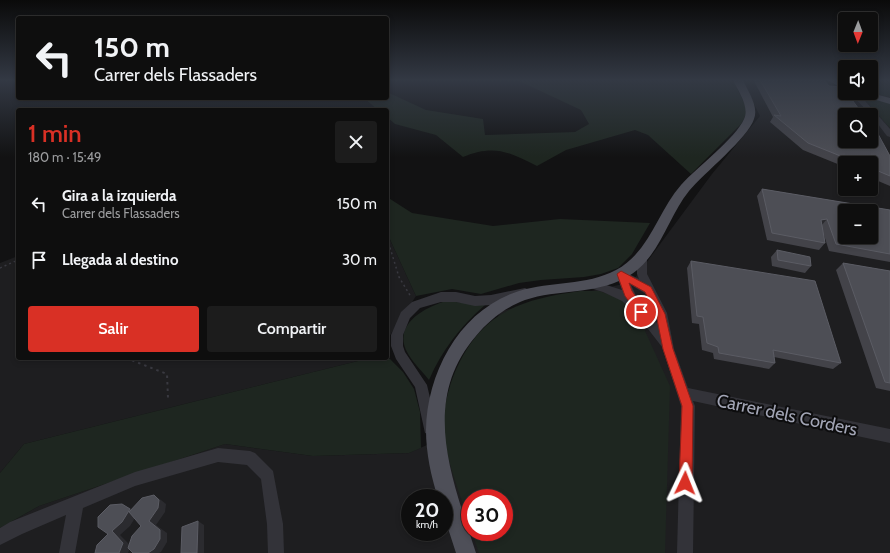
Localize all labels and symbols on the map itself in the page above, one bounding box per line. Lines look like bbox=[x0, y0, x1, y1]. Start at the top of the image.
north arrow bbox=[838, 12, 878, 52]
pin bbox=[624, 295, 658, 329]
street label: Carrer dels Corders bbox=[715, 389, 859, 441]
position arrow bbox=[664, 462, 706, 504]
speed limit sign: 30 bbox=[461, 489, 513, 541]

